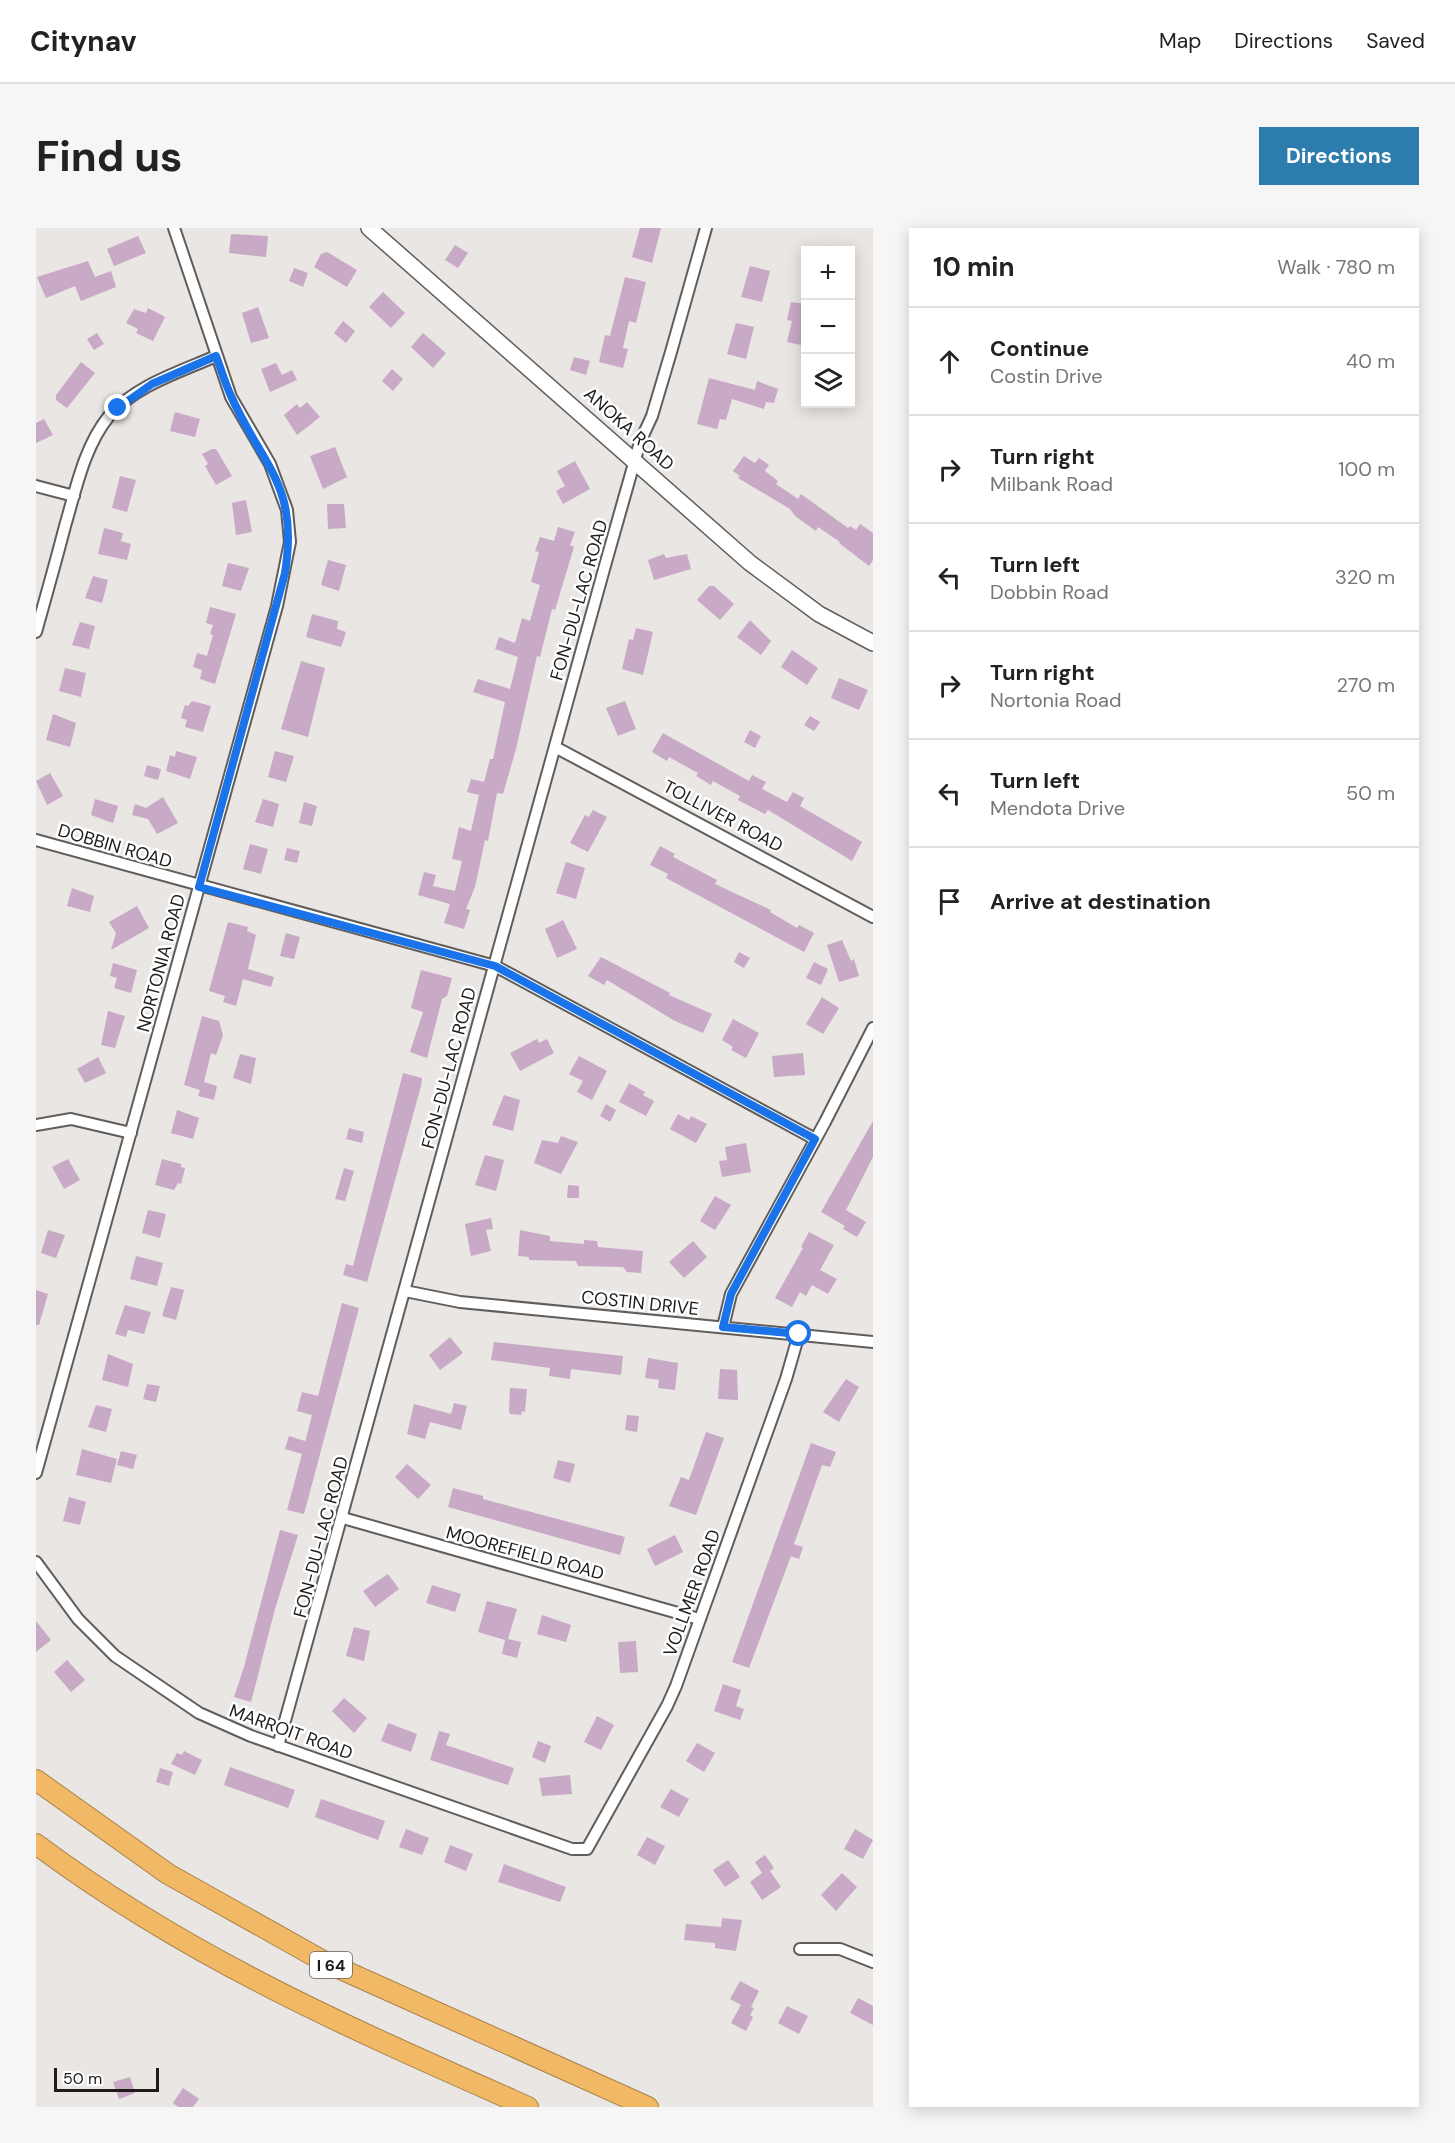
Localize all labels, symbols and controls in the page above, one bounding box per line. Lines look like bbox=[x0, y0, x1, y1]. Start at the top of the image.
text: Citynav bbox=[30, 23, 136, 60]
text: Map bbox=[1159, 27, 1201, 55]
text: Directions bbox=[1234, 27, 1333, 55]
text: Saved bbox=[1366, 27, 1425, 55]
button: Directions bbox=[1259, 127, 1419, 185]
text: Find us bbox=[36, 129, 182, 184]
map controls bbox=[801, 246, 855, 408]
button: + bbox=[801, 246, 855, 300]
text: 10 min bbox=[933, 250, 1015, 284]
text: Walk · 780 m bbox=[1277, 254, 1395, 280]
button: − bbox=[801, 300, 855, 354]
text: Continue bbox=[990, 334, 1089, 363]
icon: ahead bbox=[933, 345, 966, 378]
text: 40 m bbox=[1346, 348, 1395, 374]
button: layers bbox=[801, 354, 855, 408]
text: Costin Drive bbox=[990, 363, 1103, 389]
street label: ANOKA ROAD bbox=[579, 382, 679, 476]
route end bbox=[104, 394, 130, 420]
text: Turn right bbox=[990, 442, 1095, 471]
icon: right bbox=[933, 453, 966, 486]
text: 100 m bbox=[1338, 456, 1395, 482]
text: Milbank Road bbox=[990, 471, 1113, 497]
street label: FON-DU-LAC ROAD bbox=[545, 517, 613, 683]
text: Turn left bbox=[990, 550, 1080, 579]
icon: left bbox=[933, 561, 966, 594]
text: 320 m bbox=[1335, 564, 1395, 590]
text: Dobbin Road bbox=[990, 579, 1109, 605]
text: Turn right bbox=[990, 658, 1095, 687]
icon: right bbox=[933, 669, 966, 702]
text: 270 m bbox=[1337, 672, 1395, 698]
text: Nortonia Road bbox=[990, 687, 1122, 713]
text: Turn left bbox=[990, 766, 1080, 795]
street label: TOLLIVER ROAD bbox=[659, 774, 787, 858]
icon: left bbox=[933, 777, 966, 810]
text: 50 m bbox=[1346, 780, 1395, 806]
text: Mendota Drive bbox=[990, 795, 1125, 821]
street label: DOBBIN ROAD bbox=[55, 818, 175, 874]
icon: arrive bbox=[933, 885, 966, 918]
text: Arrive at destination bbox=[990, 887, 1211, 916]
street label: NORTONIA ROAD bbox=[131, 891, 191, 1035]
street label: FON-DU-LAC ROAD bbox=[416, 985, 482, 1151]
street label: COSTIN DRIVE bbox=[580, 1285, 700, 1321]
route start bbox=[785, 1320, 811, 1346]
street label: FON-DU-LAC ROAD bbox=[288, 1454, 354, 1620]
street label: MOOREFIELD ROAD bbox=[443, 1520, 607, 1586]
street label: VOLLMER ROAD bbox=[658, 1526, 726, 1660]
street label: MARROIT ROAD bbox=[226, 1699, 356, 1765]
road number: I 64 bbox=[310, 1952, 352, 1978]
scale bar bbox=[54, 2065, 159, 2092]
text: 50 m bbox=[63, 2068, 102, 2089]

